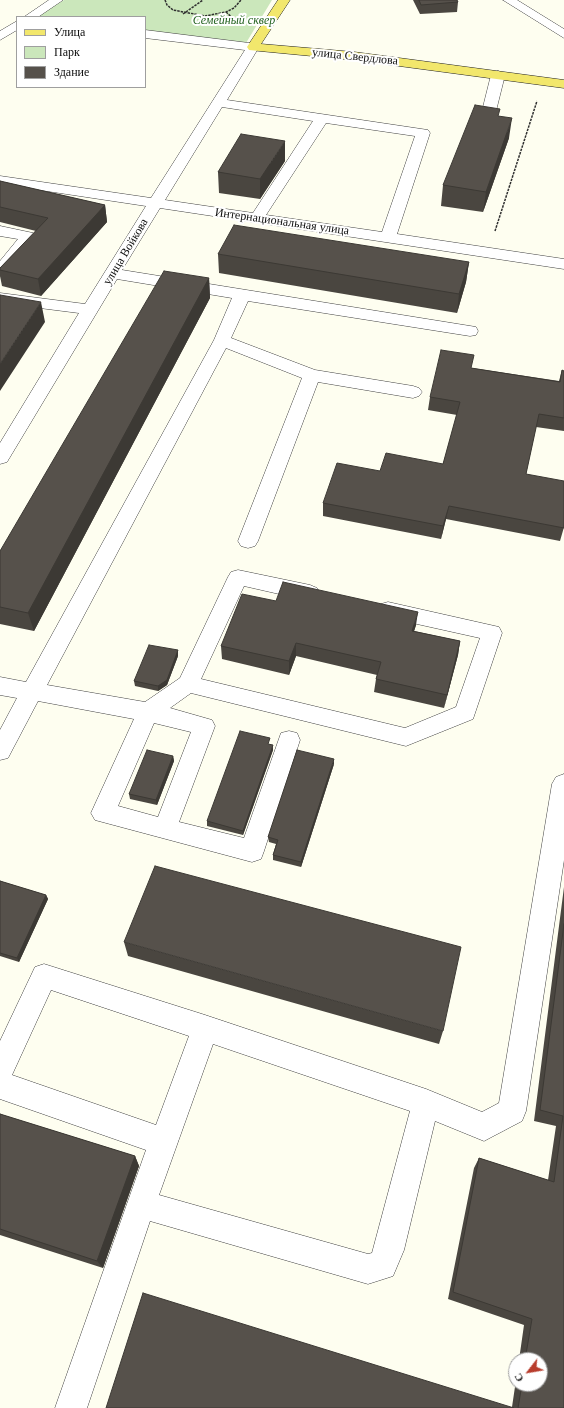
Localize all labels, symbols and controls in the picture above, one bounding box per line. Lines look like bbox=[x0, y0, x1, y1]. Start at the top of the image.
park label: Семейный сквер bbox=[193, 14, 275, 28]
legend bbox=[16, 16, 146, 88]
text: Улица bbox=[54, 25, 85, 39]
text: Парк bbox=[54, 45, 80, 59]
street label: улица Свердлова bbox=[311, 45, 399, 69]
text: Здание bbox=[54, 65, 89, 79]
street label: Интернациональная улица bbox=[214, 205, 350, 239]
street label: улица Войкова bbox=[100, 216, 152, 288]
north arrow bbox=[508, 1352, 548, 1392]
text: С bbox=[511, 1371, 526, 1384]

